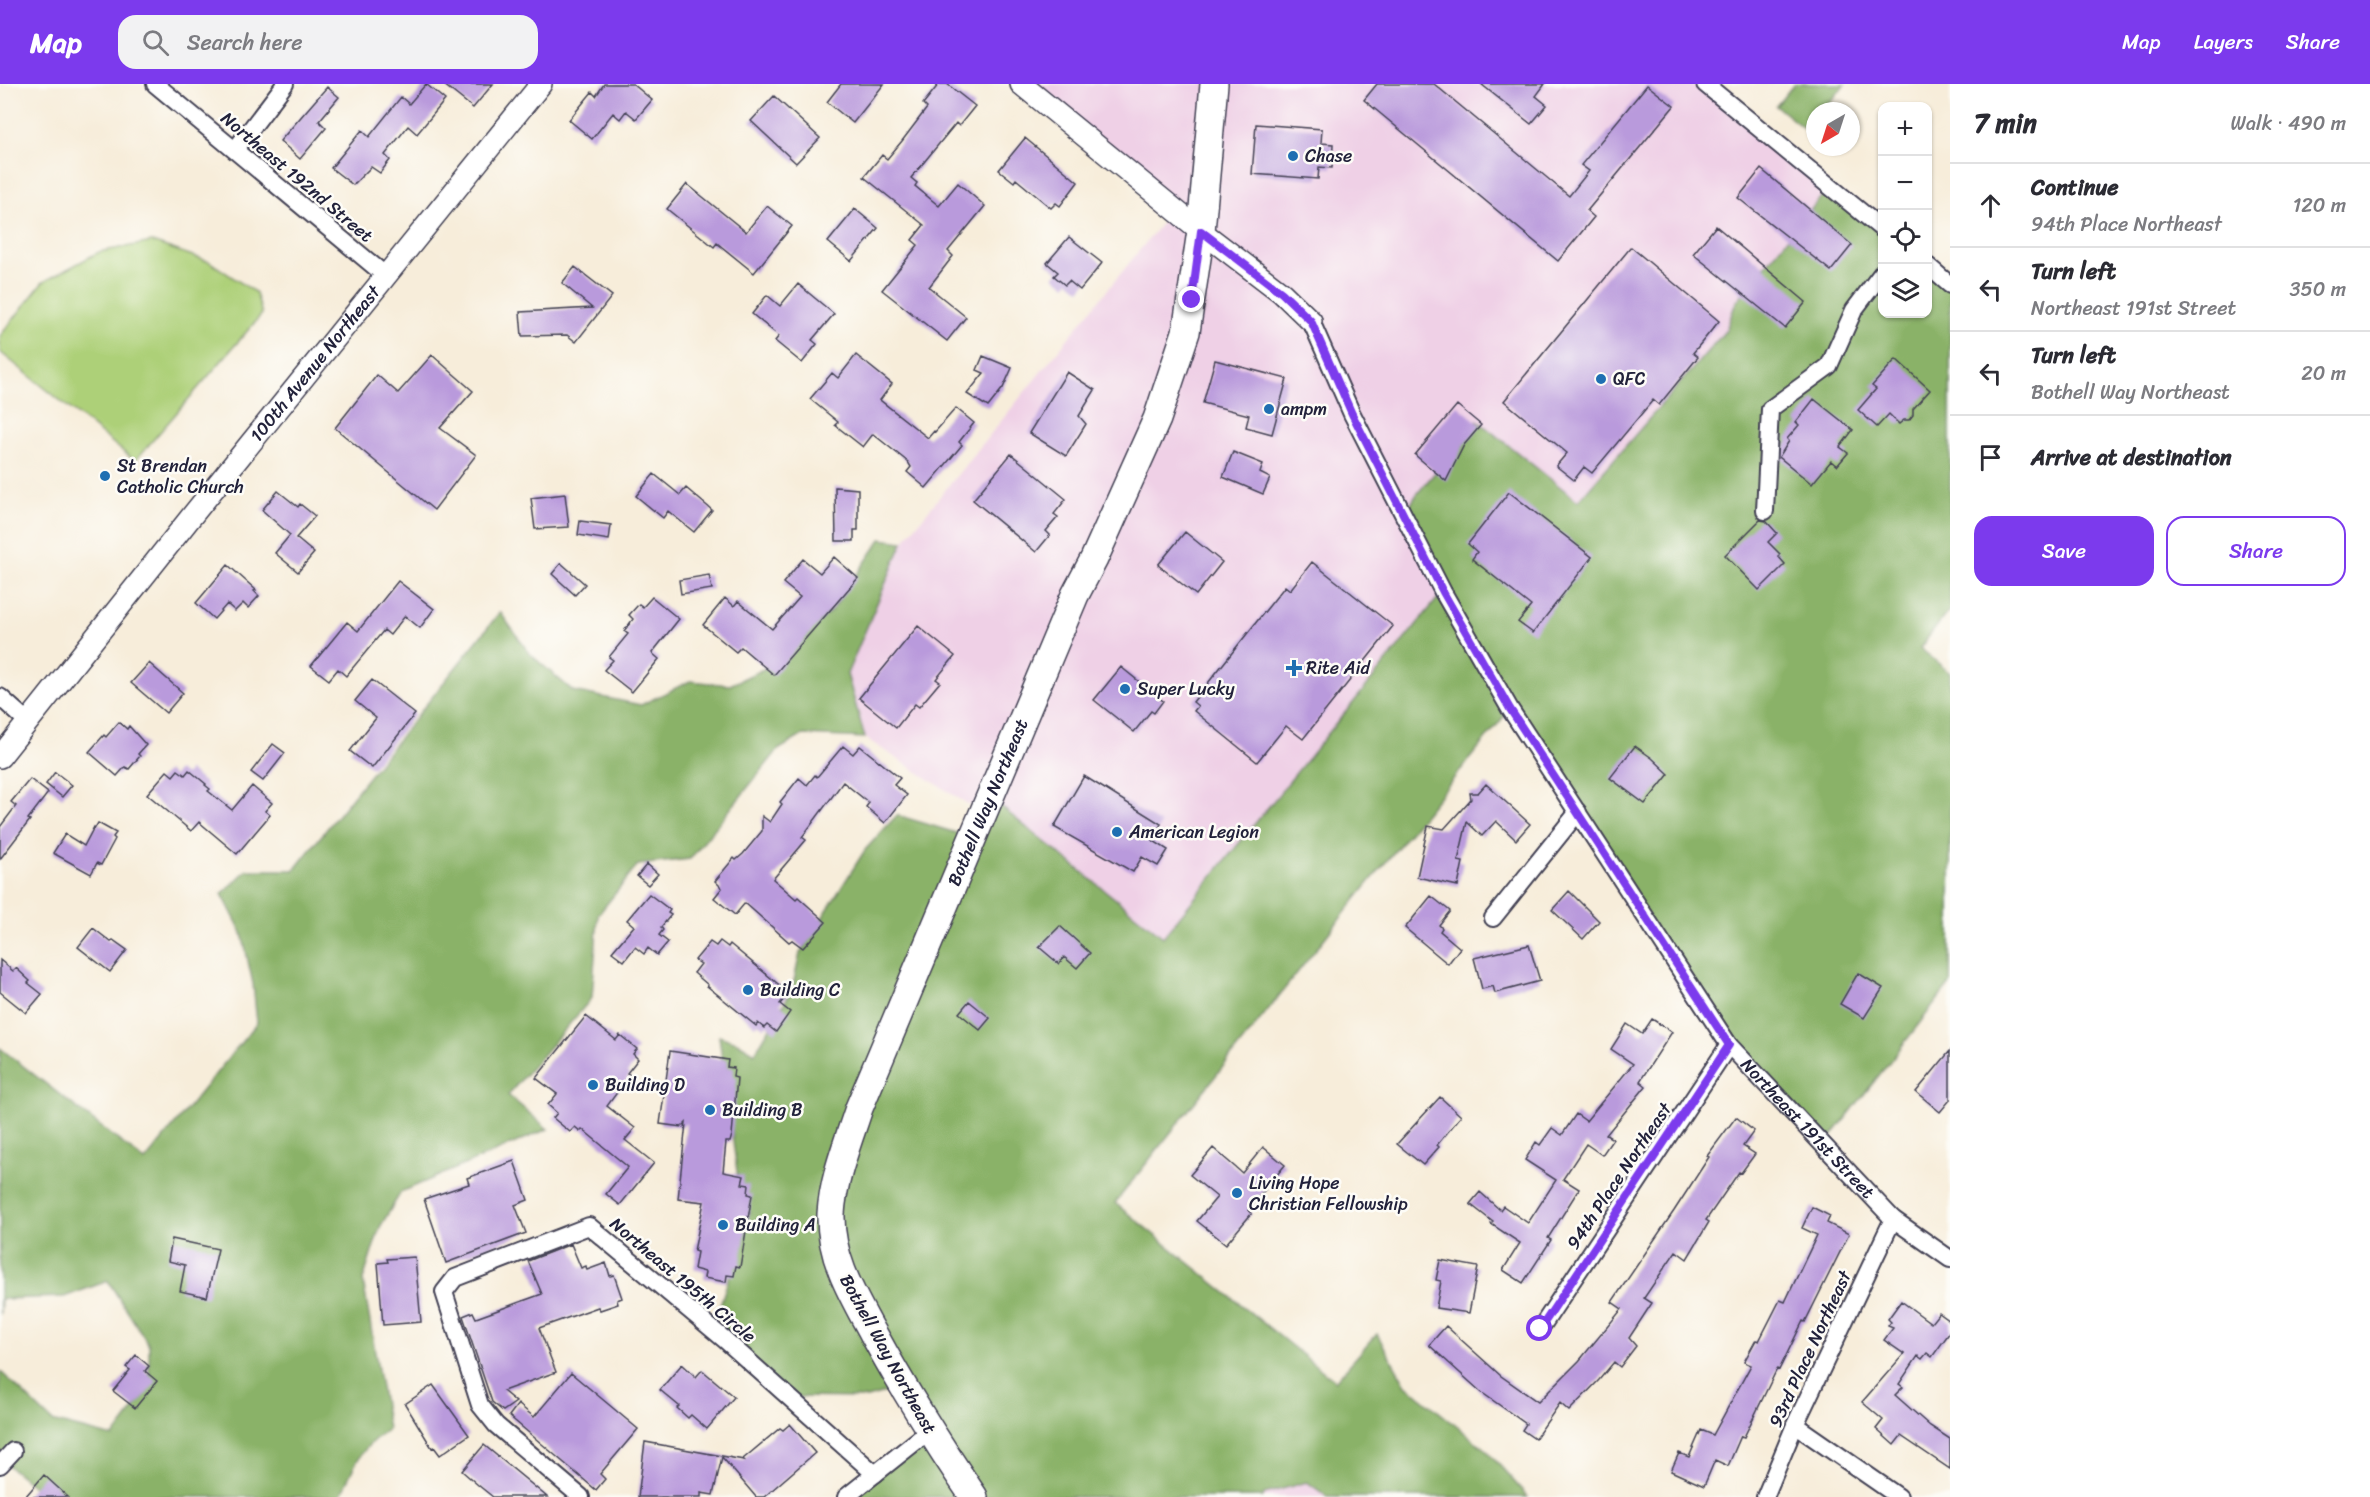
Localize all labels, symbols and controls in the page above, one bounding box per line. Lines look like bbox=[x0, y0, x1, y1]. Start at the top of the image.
search box bbox=[118, 15, 538, 69]
text: Map bbox=[30, 18, 82, 67]
text: Search here bbox=[187, 23, 303, 62]
text: Map bbox=[2122, 23, 2161, 61]
text: Layers bbox=[2194, 23, 2253, 61]
text: Share bbox=[2286, 23, 2340, 61]
icon: search bbox=[139, 26, 172, 59]
text: 7 min bbox=[1974, 100, 2037, 146]
north arrow bbox=[1806, 102, 1860, 156]
map controls bbox=[1878, 102, 1932, 318]
button: + bbox=[1878, 102, 1932, 156]
street label: Northeast 192nd Street bbox=[213, 103, 381, 251]
text: Walk · 490 m bbox=[2230, 106, 2346, 141]
place label: Chase bbox=[1305, 140, 1352, 172]
marker: Chase bbox=[1286, 149, 1300, 163]
button: − bbox=[1878, 156, 1932, 210]
text: Continue bbox=[2031, 168, 2119, 207]
text: 120 m bbox=[2293, 188, 2346, 223]
icon: ahead bbox=[1974, 189, 2007, 222]
text: 94th Place Northeast bbox=[2031, 207, 2222, 242]
button: locate bbox=[1878, 210, 1932, 264]
text: Turn left bbox=[2031, 252, 2116, 291]
button: layers bbox=[1878, 264, 1932, 318]
text: 350 m bbox=[2290, 272, 2346, 307]
icon: left bbox=[1974, 273, 2007, 306]
street label: 100th Avenue Northeast bbox=[241, 277, 389, 449]
route end bbox=[1178, 286, 1204, 312]
text: Northeast 191st Street bbox=[2031, 291, 2236, 326]
text: Turn left bbox=[2031, 336, 2116, 375]
text: 20 m bbox=[2301, 356, 2346, 391]
icon: left bbox=[1974, 357, 2007, 390]
place label: QFC bbox=[1613, 363, 1645, 395]
marker: QFC bbox=[1594, 372, 1608, 386]
text: Bothell Way Northeast bbox=[2031, 375, 2230, 410]
place label: ampm bbox=[1281, 393, 1327, 425]
marker: ampm bbox=[1262, 402, 1276, 416]
text: Arrive at destination bbox=[2031, 438, 2232, 477]
icon: arrive bbox=[1974, 441, 2007, 474]
place label: St Brendan Catholic Church bbox=[117, 450, 244, 503]
marker: St Brendan Catholic Church bbox=[98, 469, 112, 483]
button: Save bbox=[1974, 516, 2154, 586]
button: Share bbox=[2166, 516, 2346, 586]
place label: Rite Aid bbox=[1306, 652, 1371, 684]
marker: Rite Aid bbox=[1287, 661, 1301, 675]
place label: Super Lucky bbox=[1137, 673, 1235, 705]
marker: Super Lucky bbox=[1118, 682, 1132, 696]
street label: Bothell Way Northeast bbox=[938, 714, 1037, 891]
place label: American Legion bbox=[1128, 816, 1259, 848]
marker: American Legion bbox=[1110, 825, 1124, 839]
place label: Building C bbox=[760, 974, 841, 1006]
marker: Building C bbox=[741, 983, 755, 997]
street label: Northeast 191st Street bbox=[1732, 1050, 1883, 1207]
place label: Building D bbox=[605, 1069, 685, 1101]
marker: Building D bbox=[586, 1078, 600, 1092]
place label: Building B bbox=[722, 1094, 802, 1126]
street label: 94th Place Northeast bbox=[1558, 1095, 1681, 1256]
marker: Building B bbox=[703, 1103, 717, 1117]
place label: Living Hope Christian Fellowship bbox=[1249, 1167, 1408, 1220]
marker: Living Hope Christian Fellowship bbox=[1230, 1186, 1244, 1200]
street label: Northeast 195th Circle bbox=[602, 1209, 764, 1351]
place label: Building A bbox=[735, 1209, 816, 1241]
marker: Building A bbox=[716, 1218, 730, 1232]
street label: 93rd Place Northeast bbox=[1760, 1265, 1861, 1433]
street label: Bothell Way Northeast bbox=[831, 1268, 945, 1440]
route start bbox=[1526, 1315, 1552, 1341]

